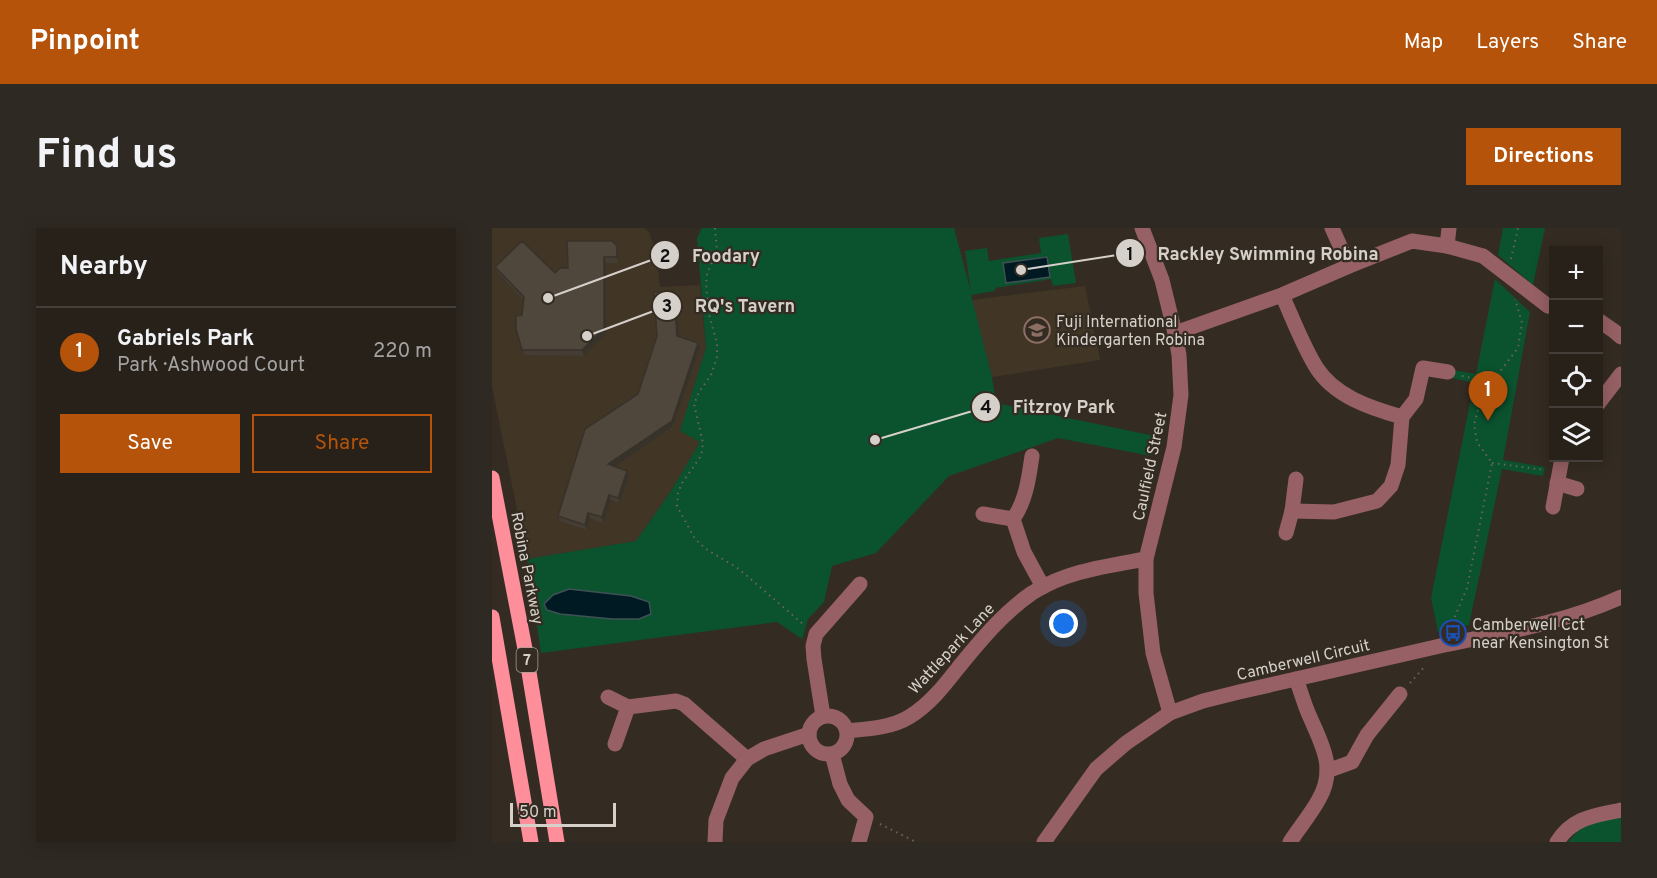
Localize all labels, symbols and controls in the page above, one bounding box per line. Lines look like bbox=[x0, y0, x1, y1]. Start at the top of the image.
text: Pinpoint bbox=[30, 24, 140, 60]
text: Map bbox=[1404, 29, 1443, 56]
text: Layers bbox=[1476, 29, 1539, 56]
text: Share bbox=[1572, 29, 1627, 56]
button: Directions bbox=[1466, 128, 1621, 185]
text: Find us bbox=[36, 130, 177, 183]
callout: Rackley Swimming Robina bbox=[1115, 235, 1390, 271]
callout: Foodary bbox=[650, 237, 772, 273]
text: 1 bbox=[1126, 244, 1134, 267]
text: Rackley Swimming Robina bbox=[1157, 244, 1379, 267]
text: 2 bbox=[659, 246, 671, 269]
text: Foodary bbox=[692, 246, 760, 269]
map controls bbox=[1549, 246, 1603, 462]
button: + bbox=[1549, 246, 1603, 300]
text: Nearby bbox=[60, 251, 148, 284]
callout: RQ's Tavern bbox=[652, 288, 807, 324]
text: 3 bbox=[662, 296, 672, 319]
text: RQ's Tavern bbox=[695, 296, 795, 319]
button: − bbox=[1549, 300, 1603, 354]
place label: Fuji International Kindergarten Robina bbox=[1056, 313, 1205, 351]
school or university icon: Fuji International Kindergarten Robina bbox=[1022, 315, 1052, 345]
text: Gabriels Park bbox=[117, 326, 254, 353]
text: 1 bbox=[76, 339, 84, 365]
text: 220 m bbox=[373, 339, 432, 365]
text: Park · Ashwood Court bbox=[117, 353, 305, 379]
button: locate bbox=[1549, 354, 1603, 408]
pin: 1 bbox=[1468, 372, 1508, 421]
callout: Fitzroy Park bbox=[971, 389, 1127, 425]
text: 4 bbox=[980, 397, 992, 420]
text: Fitzroy Park bbox=[1013, 397, 1115, 420]
button: layers bbox=[1549, 408, 1603, 462]
street label: Caulfield Street bbox=[1130, 410, 1172, 523]
button: Save bbox=[60, 414, 240, 473]
button: Share bbox=[252, 414, 432, 473]
street label: Robina Parkway bbox=[505, 510, 547, 626]
street label: Wattlepark Lane bbox=[905, 600, 1000, 699]
your location bbox=[1049, 609, 1078, 638]
place label: Camberwell Cct near Kensington St bbox=[1472, 616, 1609, 654]
bus stop icon: Camberwell Cct near Kensington St bbox=[1438, 618, 1468, 648]
street label: Camberwell Circuit bbox=[1235, 636, 1372, 686]
road number: 7 bbox=[516, 648, 538, 672]
scale bar bbox=[510, 800, 616, 828]
text: 50 m bbox=[519, 803, 557, 823]

